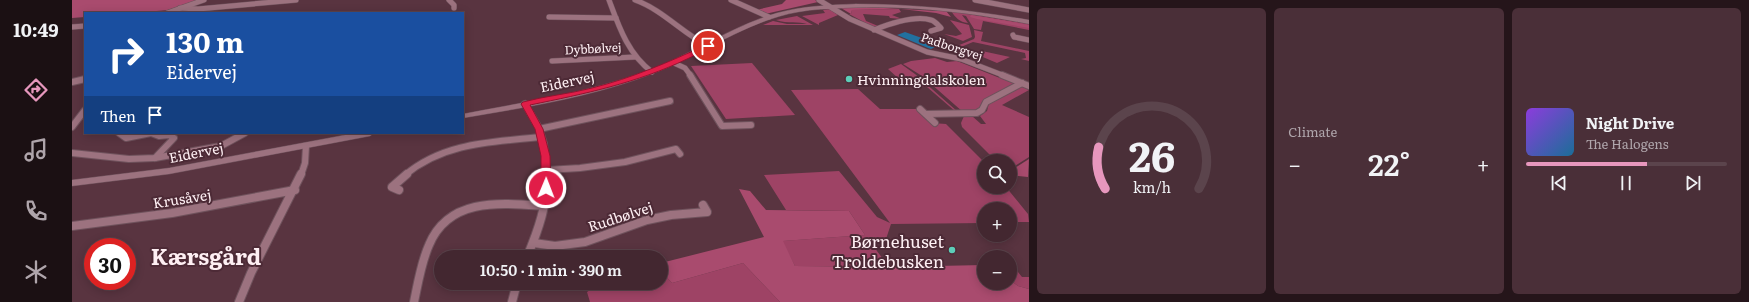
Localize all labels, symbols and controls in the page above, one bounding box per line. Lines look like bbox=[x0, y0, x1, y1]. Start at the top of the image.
text: 10:49 bbox=[13, 16, 59, 43]
text: 130 m bbox=[166, 20, 244, 62]
icon: right bbox=[100, 28, 152, 80]
street label: Padborgvej bbox=[919, 28, 985, 64]
pin bbox=[691, 29, 725, 63]
icon: arrive bbox=[697, 35, 719, 57]
street label: Dybbølvej bbox=[564, 38, 622, 58]
text: Eidervej bbox=[166, 58, 237, 85]
street label: Eidervej bbox=[538, 65, 596, 97]
place label: Hvinningdalskolen bbox=[857, 69, 985, 89]
marker: Hvinningdalskolen bbox=[844, 74, 854, 84]
icon: directions bbox=[22, 76, 50, 104]
text: Then bbox=[100, 104, 136, 127]
icon: arrive bbox=[144, 104, 166, 126]
text: Night Drive bbox=[1586, 111, 1674, 134]
text: Climate bbox=[1288, 122, 1337, 141]
text: 26 bbox=[1128, 123, 1175, 185]
text: The Halogens bbox=[1586, 134, 1669, 153]
icon: music bbox=[22, 136, 50, 164]
street label: Eidervej bbox=[167, 137, 225, 167]
text: 22° bbox=[1368, 141, 1410, 185]
text: − bbox=[1288, 147, 1301, 180]
text: + bbox=[1477, 147, 1490, 180]
map controls bbox=[977, 154, 1017, 290]
button: search bbox=[977, 154, 1017, 194]
position arrow bbox=[525, 167, 567, 209]
icon: previous bbox=[1548, 172, 1570, 194]
icon: pause bbox=[1615, 172, 1637, 194]
icon: next bbox=[1682, 172, 1704, 194]
text: km/h bbox=[1133, 176, 1171, 197]
street label: Krusåvej bbox=[151, 184, 213, 212]
street label: Rudbølvej bbox=[585, 196, 655, 236]
icon: phone bbox=[22, 197, 50, 225]
button: + bbox=[977, 202, 1017, 242]
place label: Børnehuset Troldebusken bbox=[831, 228, 944, 273]
speed limit sign: 30 bbox=[84, 238, 136, 290]
district label: Kærsgård bbox=[151, 239, 261, 272]
marker: Børnehuset Troldebusken bbox=[947, 245, 957, 255]
button: − bbox=[977, 250, 1017, 290]
icon: climate bbox=[22, 258, 50, 286]
text: 10:50 · 1 min · 390 m bbox=[480, 258, 622, 281]

